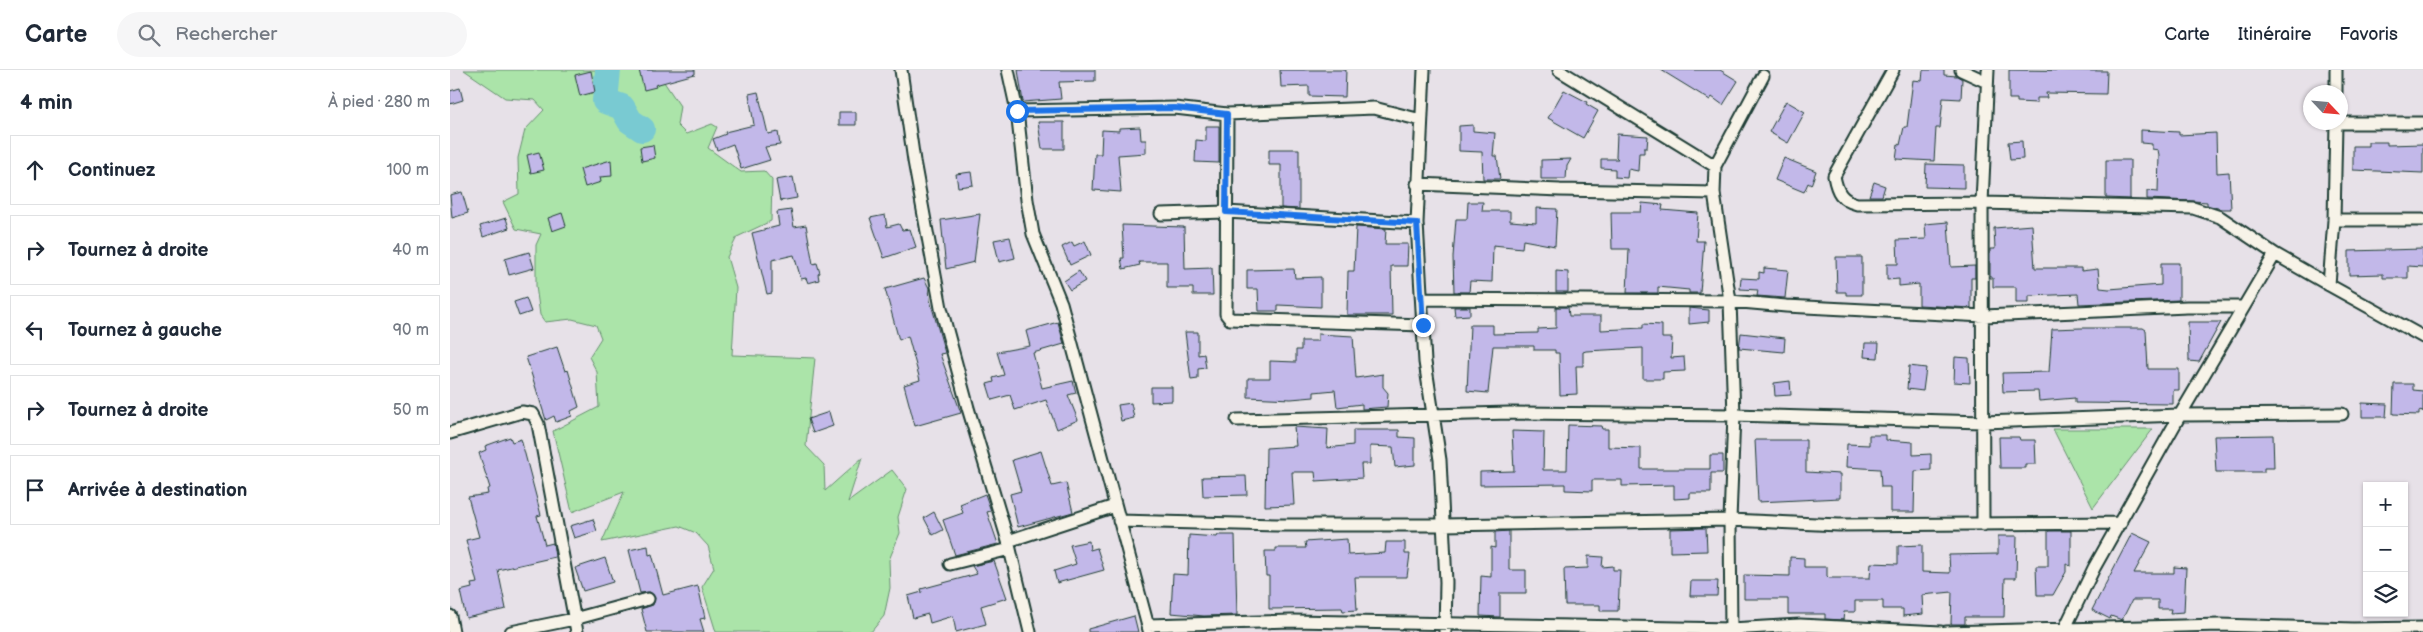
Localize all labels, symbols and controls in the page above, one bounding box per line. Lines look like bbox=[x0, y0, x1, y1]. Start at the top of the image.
search box bbox=[117, 12, 467, 57]
text: Carte bbox=[25, 20, 87, 49]
icon: search bbox=[135, 21, 163, 49]
text: Rechercher bbox=[175, 23, 277, 46]
text: Carte bbox=[2164, 24, 2210, 45]
text: Itinéraire bbox=[2238, 24, 2311, 45]
text: Favoris bbox=[2339, 24, 2398, 45]
north arrow bbox=[2303, 85, 2348, 130]
text: 4 min bbox=[20, 90, 73, 115]
text: À pied · 280 m bbox=[328, 93, 430, 112]
route start bbox=[1006, 100, 1029, 123]
icon: ahead bbox=[21, 156, 49, 184]
text: Continuez bbox=[68, 159, 155, 182]
text: 100 m bbox=[386, 161, 429, 180]
icon: right bbox=[21, 236, 49, 264]
text: Tournez à droite bbox=[68, 239, 209, 262]
text: 40 m bbox=[392, 241, 429, 260]
route end bbox=[1412, 314, 1435, 337]
icon: left bbox=[21, 316, 49, 344]
text: Tournez à gauche bbox=[68, 319, 222, 342]
text: 90 m bbox=[393, 321, 429, 340]
icon: right bbox=[21, 396, 49, 424]
text: Tournez à droite bbox=[68, 399, 209, 422]
text: 50 m bbox=[393, 401, 429, 420]
icon: arrive bbox=[21, 476, 49, 504]
text: Arrivée à destination bbox=[68, 479, 247, 502]
map controls bbox=[2363, 482, 2408, 617]
button: + bbox=[2363, 482, 2408, 527]
button: − bbox=[2363, 527, 2408, 572]
button: layers bbox=[2363, 572, 2408, 617]

